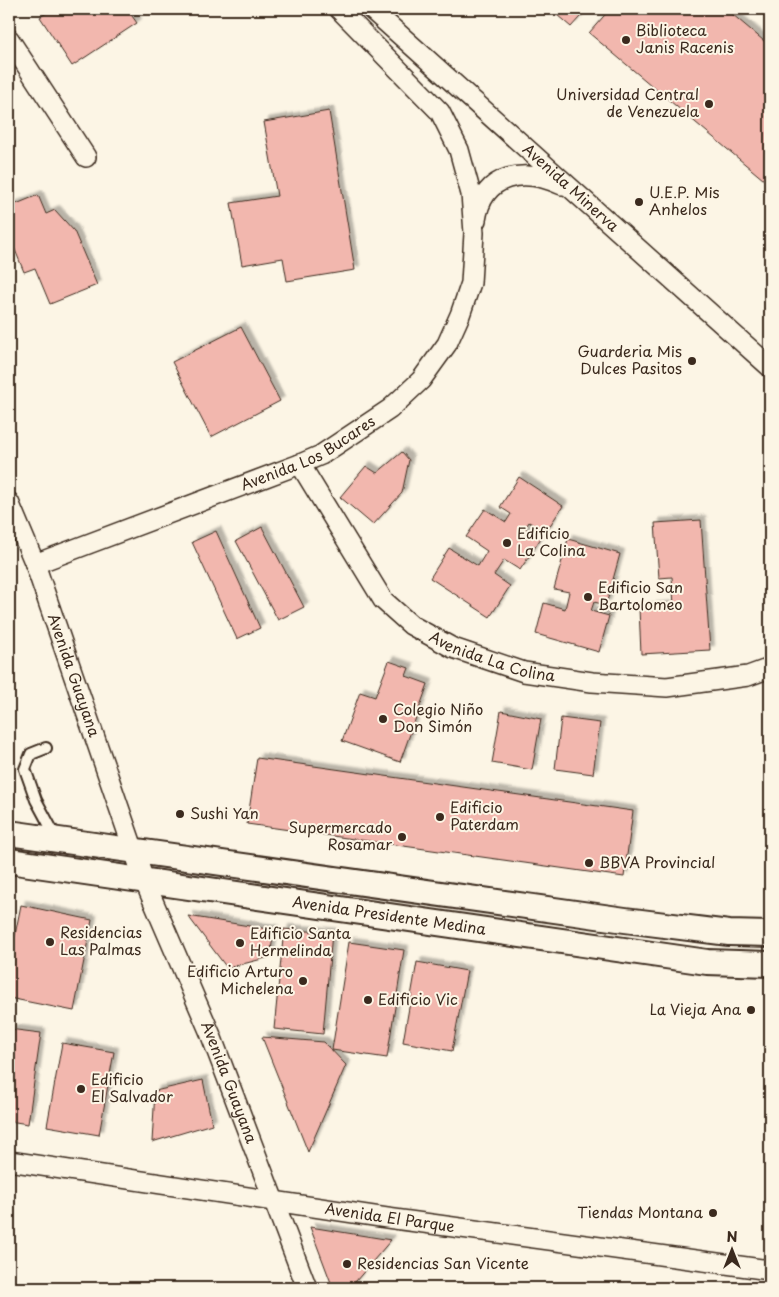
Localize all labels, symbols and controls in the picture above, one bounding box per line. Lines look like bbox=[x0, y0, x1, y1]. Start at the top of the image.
place label: Biblioteca Janis Racenis bbox=[636, 18, 734, 58]
marker: Biblioteca Janis Racenis bbox=[620, 34, 632, 46]
place label: Universidad Central de Venezuela bbox=[556, 82, 700, 122]
marker: Universidad Central de Venezuela bbox=[703, 98, 715, 110]
street label: Avenida Minerva bbox=[518, 137, 625, 237]
place label: U.E.P. Mis Anhelos bbox=[649, 180, 720, 220]
marker: U.E.P. Mis Anhelos bbox=[633, 196, 645, 208]
place label: Guarderia Mis Dulces Pasitos bbox=[578, 339, 682, 379]
marker: Guarderia Mis Dulces Pasitos bbox=[686, 355, 698, 367]
street label: Avenida Los Bucares bbox=[237, 409, 379, 495]
place label: Edificio La Colina bbox=[517, 521, 586, 561]
marker: Edificio La Colina bbox=[501, 537, 513, 549]
place label: Edificio San Bartolomeo bbox=[598, 575, 683, 615]
marker: Edificio San Bartolomeo bbox=[582, 591, 594, 603]
street label: Avenida Guayana bbox=[43, 610, 107, 740]
street label: Avenida La Colina bbox=[426, 624, 557, 687]
place label: Colegio Niño Don Simón bbox=[393, 697, 483, 737]
marker: Colegio Niño Don Simón bbox=[377, 713, 389, 725]
place label: Edificio Paterdam bbox=[450, 795, 519, 835]
place label: Sushi Yan bbox=[190, 801, 259, 824]
marker: Sushi Yan bbox=[174, 808, 186, 820]
marker: Edificio Paterdam bbox=[434, 811, 446, 823]
place label: Supermercado Rosamar bbox=[289, 815, 392, 855]
marker: Supermercado Rosamar bbox=[396, 831, 408, 843]
place label: BBVA Provincial bbox=[599, 850, 715, 873]
marker: BBVA Provincial bbox=[583, 857, 595, 869]
street label: Avenida Presidente Medina bbox=[291, 889, 488, 940]
place label: Residencias Las Palmas bbox=[60, 920, 142, 960]
place label: Edificio Santa Hermelinda bbox=[250, 921, 352, 961]
marker: Residencias Las Palmas bbox=[44, 936, 56, 948]
marker: Edificio Santa Hermelinda bbox=[234, 937, 246, 949]
place label: Edificio Arturo Michelena bbox=[187, 959, 294, 999]
marker: Edificio Arturo Michelena bbox=[297, 975, 309, 987]
place label: Edificio Vic bbox=[378, 987, 458, 1010]
marker: Edificio Vic bbox=[362, 994, 374, 1006]
place label: La Vieja Ana bbox=[650, 997, 742, 1020]
marker: La Vieja Ana bbox=[745, 1004, 757, 1016]
street label: Avenida Guayana bbox=[196, 1017, 264, 1147]
place label: Edificio El Salvador bbox=[91, 1067, 173, 1107]
marker: Edificio El Salvador bbox=[75, 1083, 87, 1095]
street label: Avenida El Parque bbox=[323, 1196, 456, 1237]
place label: Tiendas Montana bbox=[577, 1200, 704, 1223]
marker: Tiendas Montana bbox=[707, 1207, 719, 1219]
north arrow bbox=[706, 1224, 756, 1274]
text: N bbox=[726, 1226, 738, 1247]
place label: Residencias San Vicente bbox=[357, 1251, 529, 1274]
marker: Residencias San Vicente bbox=[341, 1258, 353, 1270]

